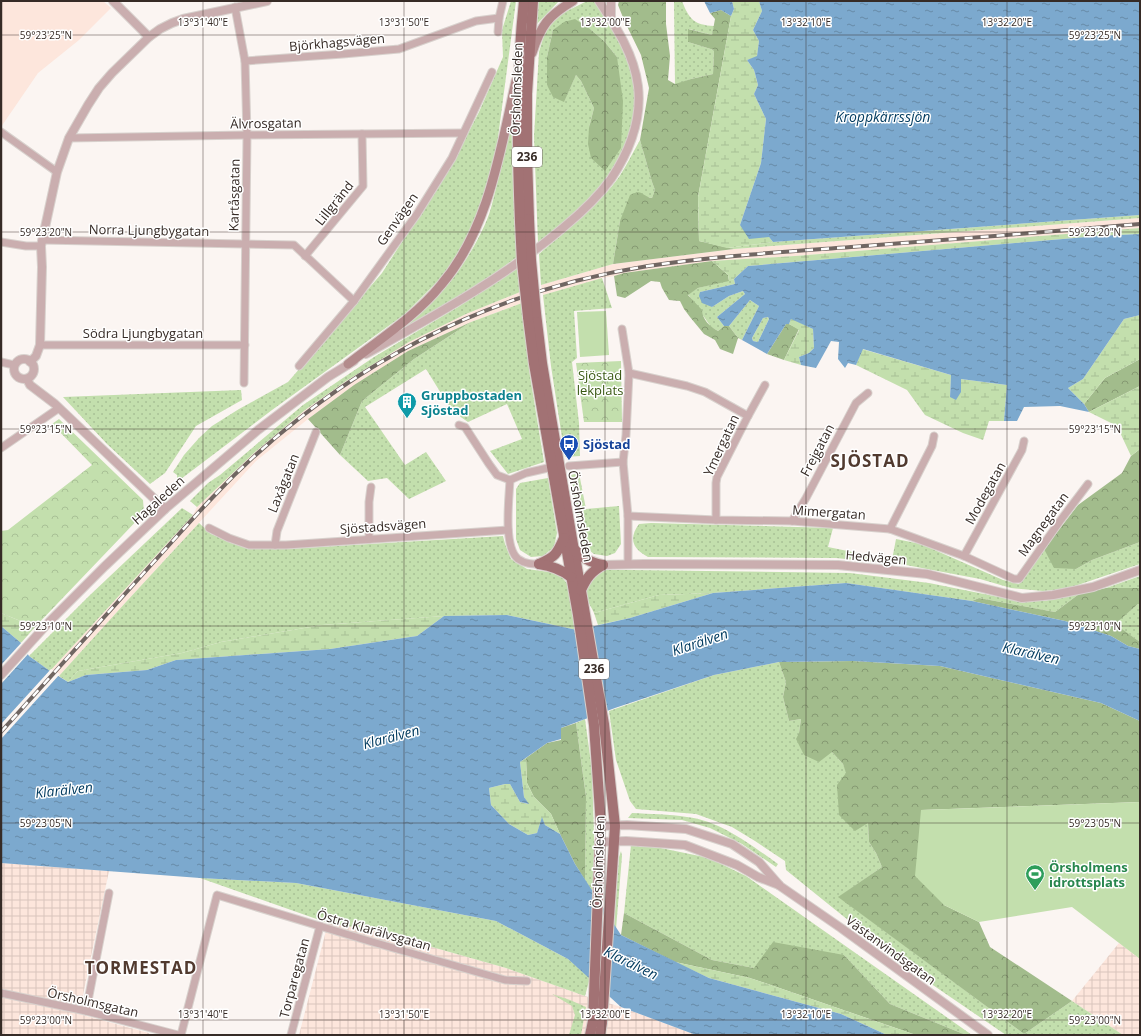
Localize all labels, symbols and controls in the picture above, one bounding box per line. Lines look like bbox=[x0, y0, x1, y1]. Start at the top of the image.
text: 13°31'40"E bbox=[178, 15, 228, 29]
text: 13°31'50"E bbox=[379, 15, 429, 29]
text: 13°32'00"E bbox=[580, 15, 630, 29]
text: 13°32'10"E bbox=[781, 15, 831, 29]
text: 13°32'20"E bbox=[982, 15, 1032, 29]
text: 59°23'25"N bbox=[20, 28, 72, 42]
text: 59°23'25"N bbox=[1069, 28, 1121, 42]
street label: Björkhagsvägen bbox=[288, 29, 386, 55]
street label: Örsholmsleden bbox=[505, 42, 527, 136]
water label: Kroppkärrssjön bbox=[836, 107, 930, 126]
street label: Älvrosgatan bbox=[230, 113, 302, 133]
road number: 236 bbox=[512, 147, 542, 167]
street label: Kartåsgatan bbox=[224, 159, 244, 231]
street label: Lillgränd bbox=[311, 177, 357, 229]
street label: Genvägen bbox=[372, 189, 422, 249]
street label: Norra Ljungbygatan bbox=[89, 220, 209, 240]
text: 59°23'20"N bbox=[20, 225, 72, 239]
text: 59°23'20"N bbox=[1069, 225, 1121, 239]
street label: Södra Ljungbygatan bbox=[83, 324, 203, 342]
park label: Sjöstad lekplats bbox=[577, 366, 623, 399]
place label: Gruppbostaden Sjöstad bbox=[421, 386, 522, 419]
building icon: Gruppbostaden Sjöstad bbox=[396, 391, 418, 419]
street label: Ymergatan bbox=[699, 411, 743, 479]
street label: Frejgatan bbox=[796, 421, 838, 479]
text: 59°23'15"N bbox=[20, 422, 72, 436]
text: 59°23'15"N bbox=[1069, 422, 1121, 436]
bus stop icon: Sjöstad bbox=[558, 433, 580, 461]
place label: Sjöstad bbox=[583, 435, 630, 453]
district label: SJÖSTAD bbox=[830, 449, 910, 472]
street label: Laxågatan bbox=[263, 451, 303, 515]
street label: Modegatan bbox=[960, 459, 1010, 527]
street label: Örsholmsleden bbox=[564, 469, 598, 563]
street label: Hagaleden bbox=[128, 472, 188, 528]
street label: Magnegatan bbox=[1014, 488, 1072, 560]
street label: Mimergatan bbox=[792, 500, 866, 524]
street label: Sjöstadsvägen bbox=[339, 514, 427, 538]
street label: Hedvägen bbox=[845, 545, 907, 569]
text: 59°23'10"N bbox=[20, 619, 72, 633]
text: 59°23'10"N bbox=[1069, 619, 1121, 633]
water label: Klarälven bbox=[669, 624, 730, 659]
water label: Klarälven bbox=[1001, 637, 1061, 668]
road number: 236 bbox=[579, 659, 609, 679]
water label: Klarälven bbox=[361, 720, 421, 753]
water label: Klarälven bbox=[34, 777, 94, 802]
street label: Örsholmsleden bbox=[587, 815, 609, 909]
text: 59°23'05"N bbox=[20, 816, 72, 830]
text: 59°23'05"N bbox=[1069, 816, 1121, 830]
place label: Örsholmens idrottsplats bbox=[1049, 858, 1128, 891]
sports icon: Örsholmens idrottsplats bbox=[1024, 863, 1046, 891]
street label: Östra Klarälvsgatan bbox=[315, 905, 433, 955]
street label: Västanvindsgatan bbox=[842, 911, 940, 989]
street label: Torparegatan bbox=[275, 936, 313, 1020]
water label: Klarälven bbox=[601, 941, 661, 984]
district label: TORMESTAD bbox=[85, 956, 197, 979]
street label: Örsholmsgatan bbox=[46, 983, 140, 1021]
text: 13°31'40"E bbox=[178, 1007, 228, 1021]
text: 13°31'50"E bbox=[379, 1007, 429, 1021]
text: 13°32'00"E bbox=[580, 1007, 630, 1021]
text: 13°32'10"E bbox=[781, 1007, 831, 1021]
text: 13°32'20"E bbox=[982, 1007, 1032, 1021]
text: 59°23'00"N bbox=[20, 1013, 72, 1027]
text: 59°23'00"N bbox=[1069, 1013, 1121, 1027]

